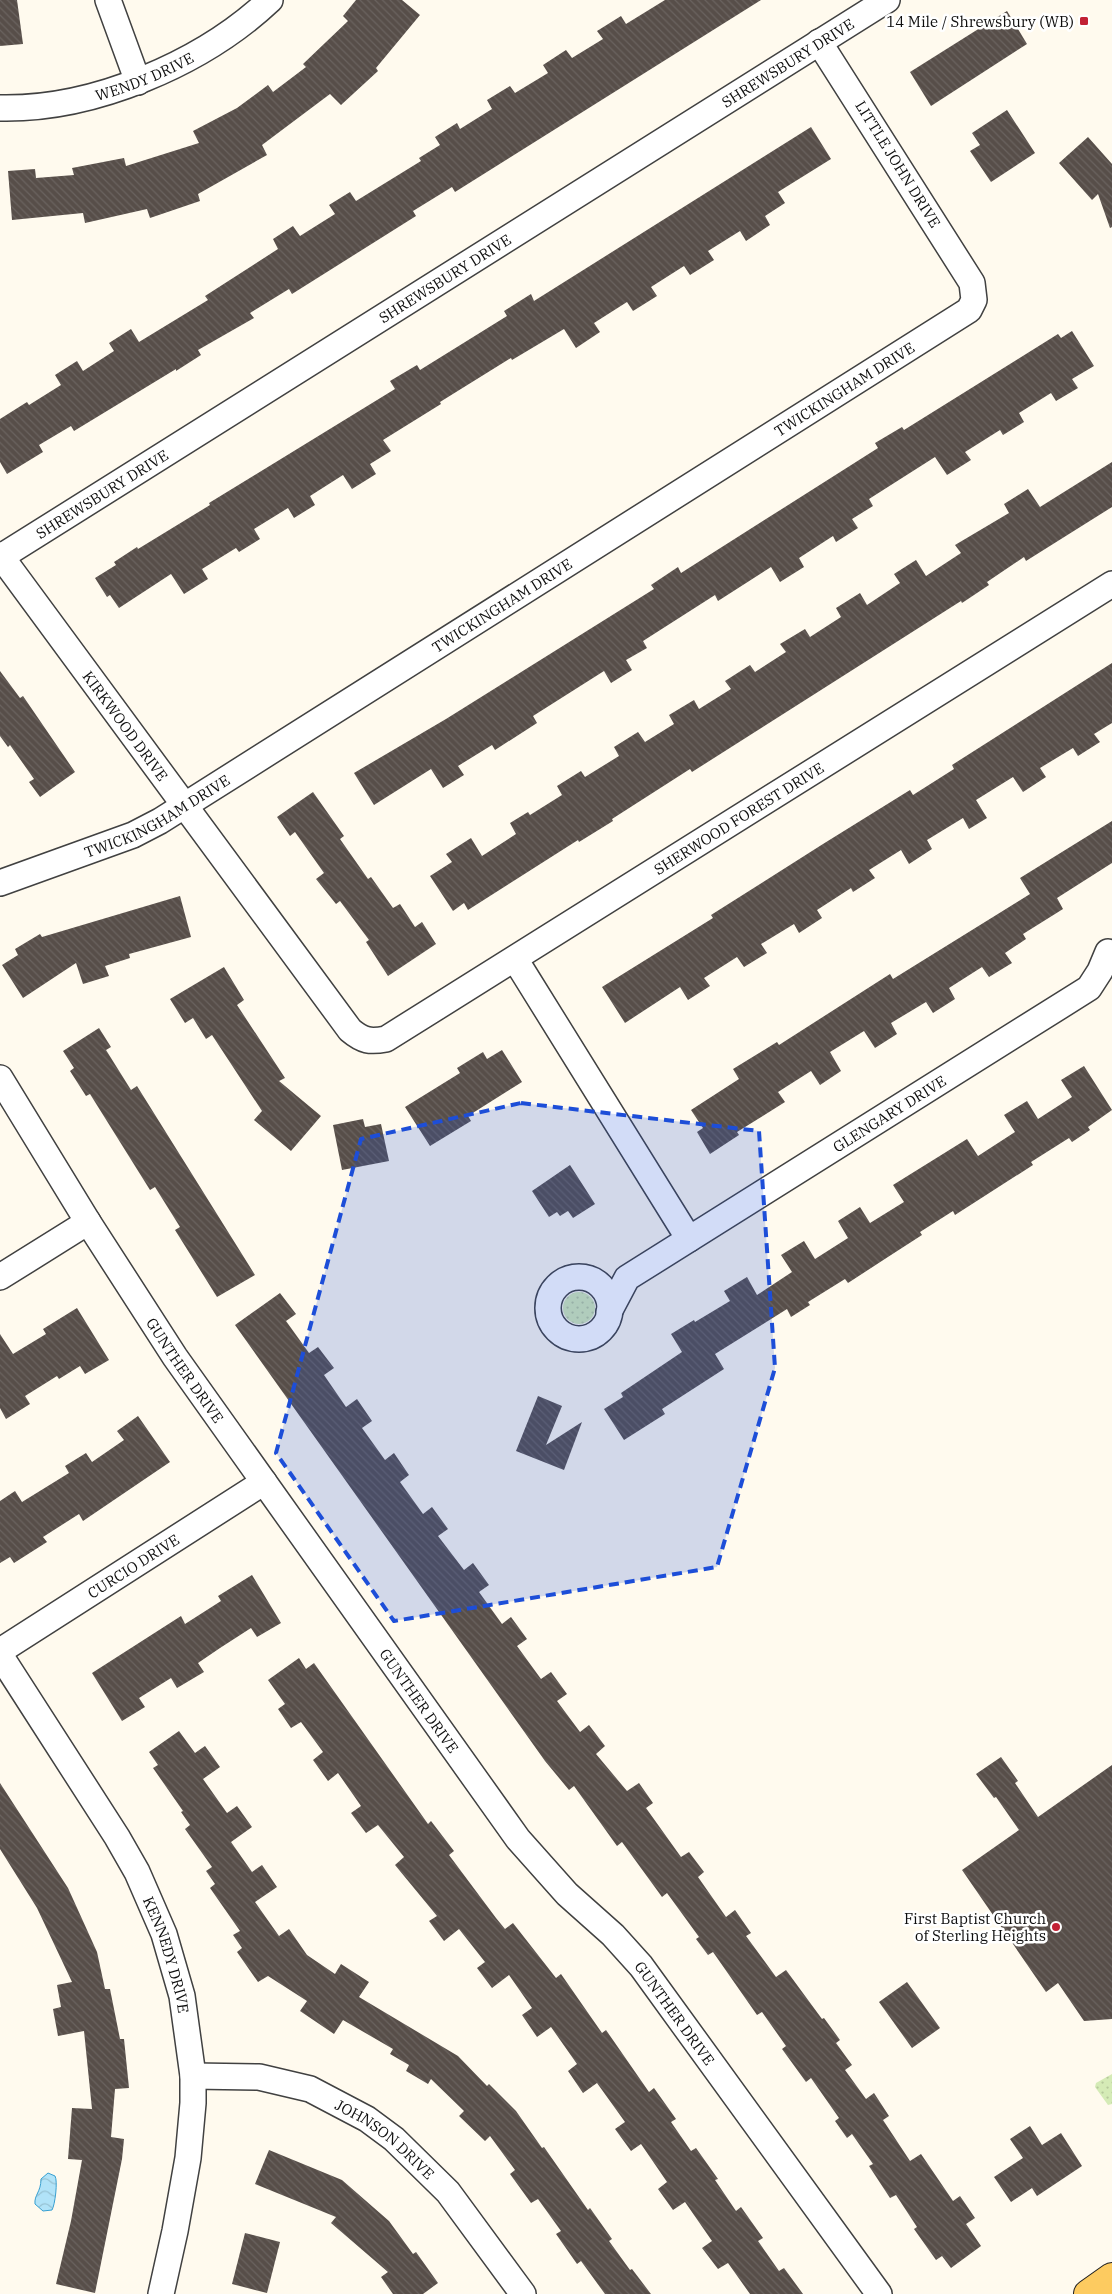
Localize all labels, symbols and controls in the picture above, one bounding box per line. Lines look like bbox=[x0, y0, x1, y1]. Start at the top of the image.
place label: 14 Mile / Shrewsbury (WB) bbox=[886, 12, 1074, 31]
street label: SHREWSBURY DRIVE bbox=[718, 14, 857, 111]
marker: 14 Mile / Shrewsbury (WB) bbox=[1078, 15, 1090, 27]
street label: WENDY DRIVE bbox=[93, 48, 197, 104]
street label: LITTLE JOHN DRIVE bbox=[851, 97, 945, 231]
street label: SHREWSBURY DRIVE bbox=[375, 229, 514, 327]
street label: TWICKINGHAM DRIVE bbox=[771, 338, 918, 440]
street label: SHREWSBURY DRIVE bbox=[32, 445, 171, 542]
street label: TWICKINGHAM DRIVE bbox=[428, 554, 575, 656]
street label: KIRKWOOD DRIVE bbox=[79, 667, 173, 784]
street label: SHERWOOD FOREST DRIVE bbox=[650, 758, 827, 878]
street label: TWICKINGHAM DRIVE bbox=[81, 770, 233, 861]
street label: GLENGARY DRIVE bbox=[829, 1071, 949, 1156]
street label: GUNTHER DRIVE bbox=[142, 1314, 228, 1427]
street label: CURCIO DRIVE bbox=[84, 1529, 183, 1602]
street label: GUNTHER DRIVE bbox=[376, 1645, 463, 1756]
street label: KENNEDY DRIVE bbox=[139, 1893, 194, 2014]
place label: First Baptist Church of Sterling Heights bbox=[904, 1909, 1046, 1945]
marker: First Baptist Church of Sterling Heights bbox=[1050, 1921, 1062, 1933]
street label: GUNTHER DRIVE bbox=[631, 1957, 719, 2069]
street label: JOHNSON DRIVE bbox=[332, 2095, 439, 2183]

